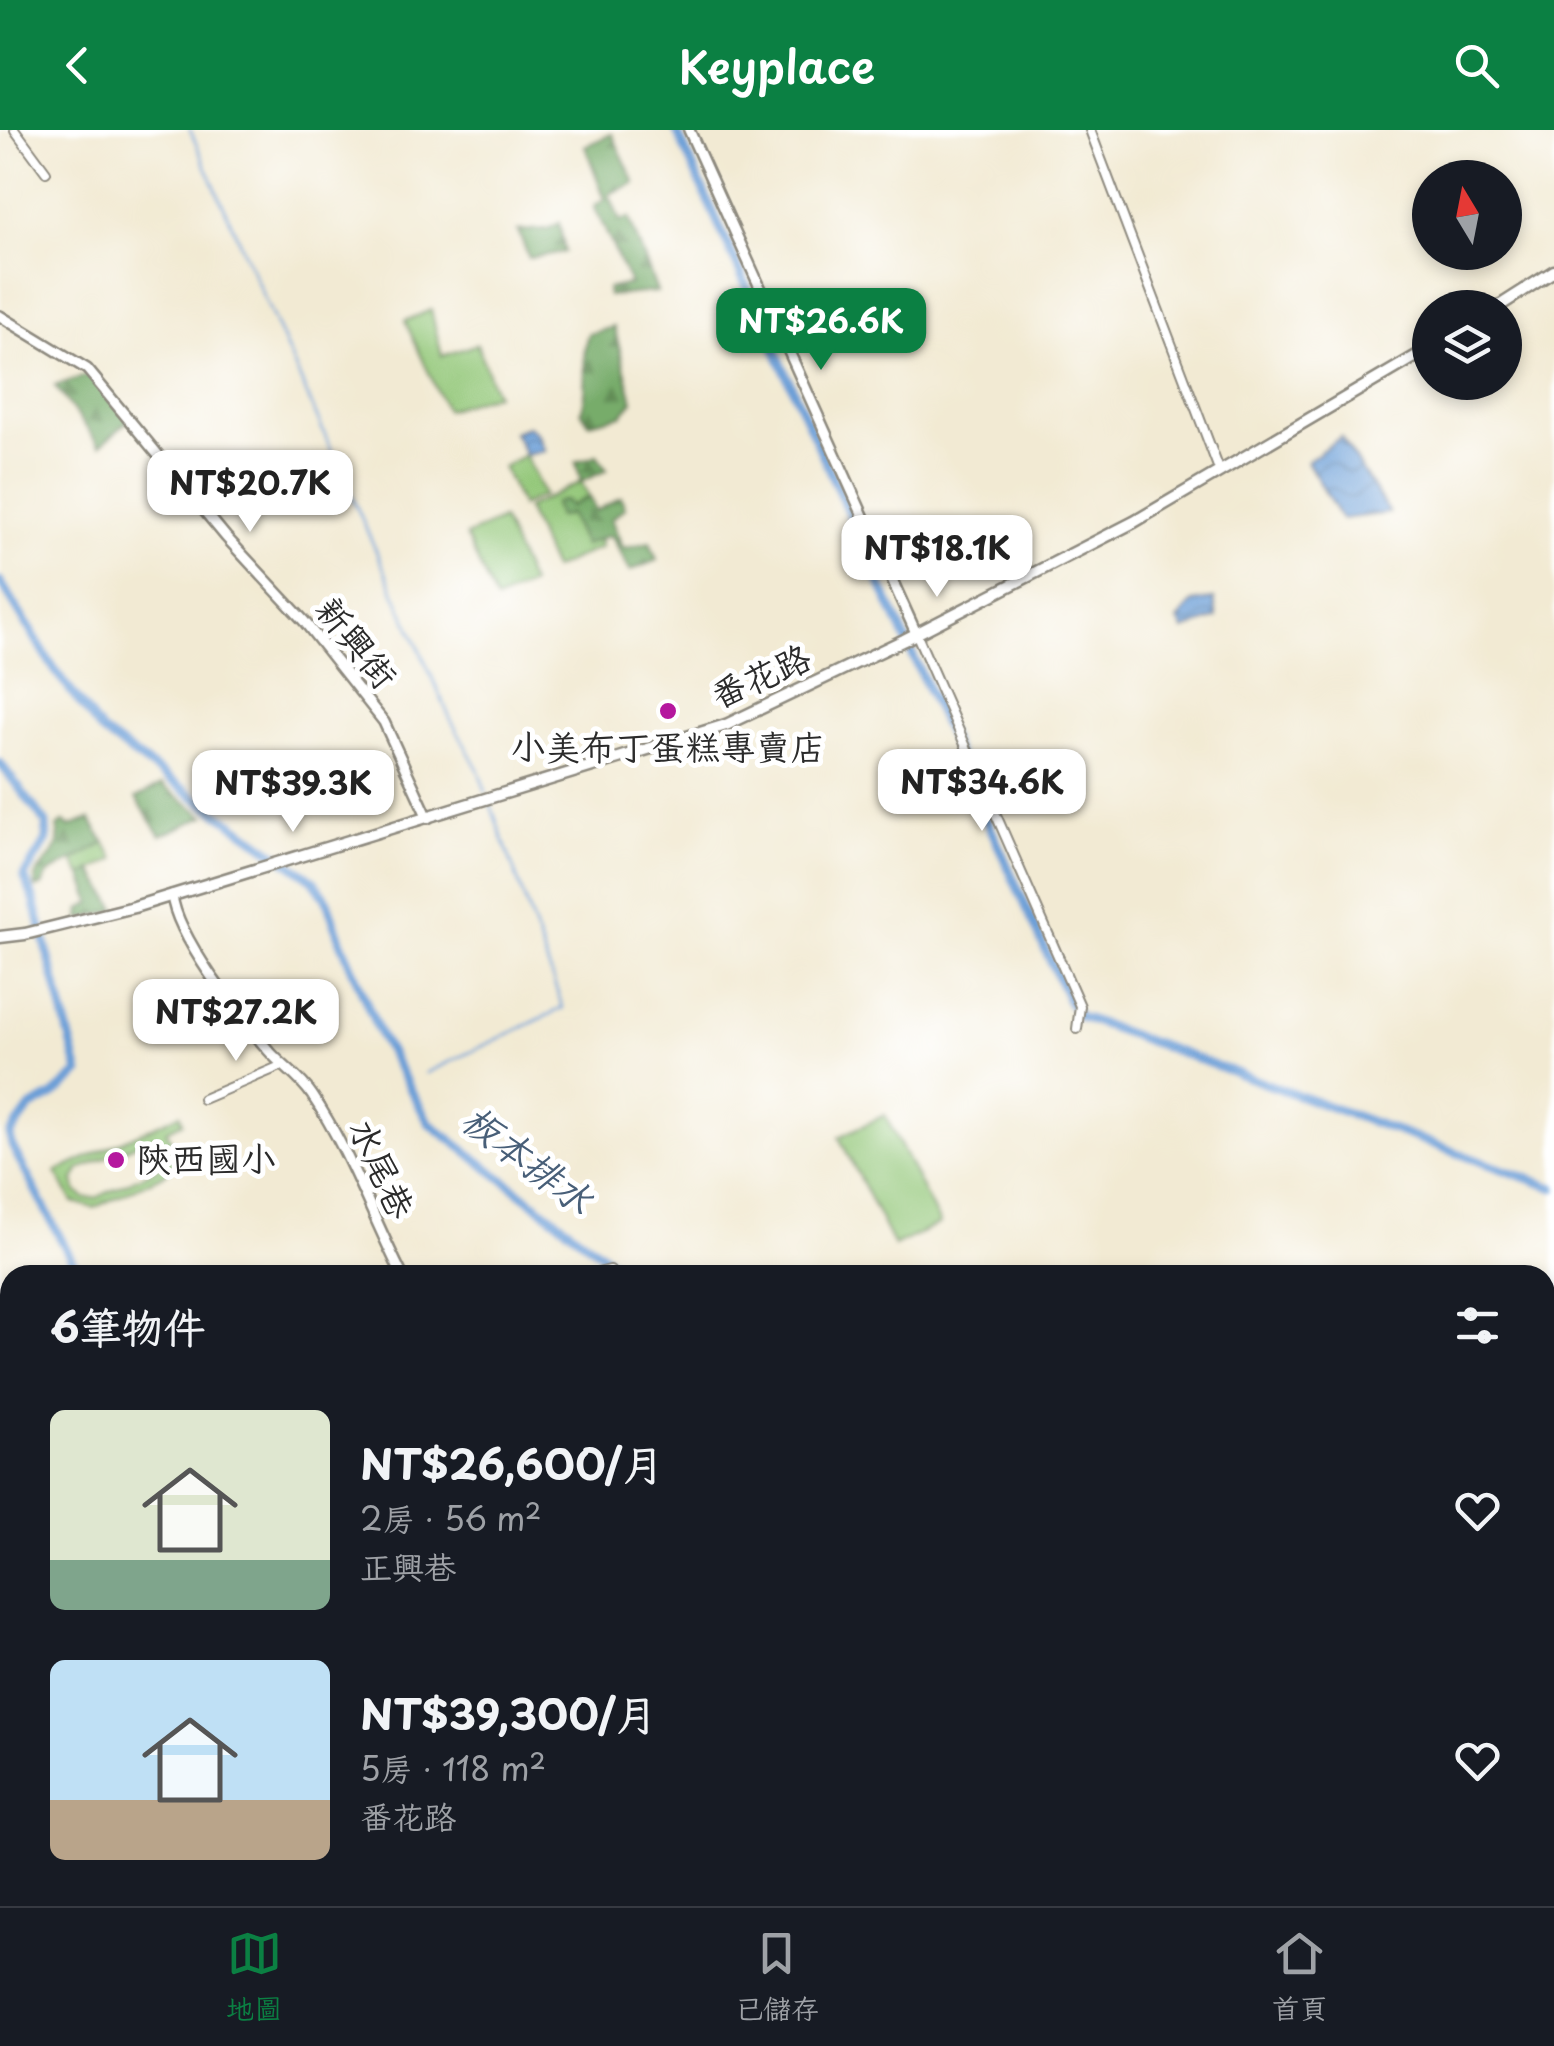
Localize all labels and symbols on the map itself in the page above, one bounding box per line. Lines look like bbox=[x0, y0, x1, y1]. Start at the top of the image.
north arrow bbox=[1412, 160, 1522, 270]
pin: NT$26.6K bbox=[718, 288, 924, 373]
pin: NT$20.7K bbox=[147, 450, 353, 535]
pin: NT$18.1K bbox=[834, 515, 1040, 600]
street label: 新興街 bbox=[304, 584, 412, 699]
street label: 番花路 bbox=[701, 629, 819, 720]
marker: 小美布丁蛋糕專賣店 bbox=[657, 700, 679, 722]
place label: 小美布丁蛋糕專賣店 bbox=[510, 719, 826, 772]
pin: NT$34.6K bbox=[879, 749, 1085, 834]
pin: NT$39.3K bbox=[190, 750, 396, 835]
pin: NT$27.2K bbox=[133, 979, 339, 1064]
water label: 板本排水 bbox=[451, 1089, 607, 1227]
street label: 水尾巷 bbox=[337, 1109, 429, 1227]
place label: 陝西國小 bbox=[136, 1131, 276, 1184]
marker: 陝西國小 bbox=[105, 1149, 127, 1171]

